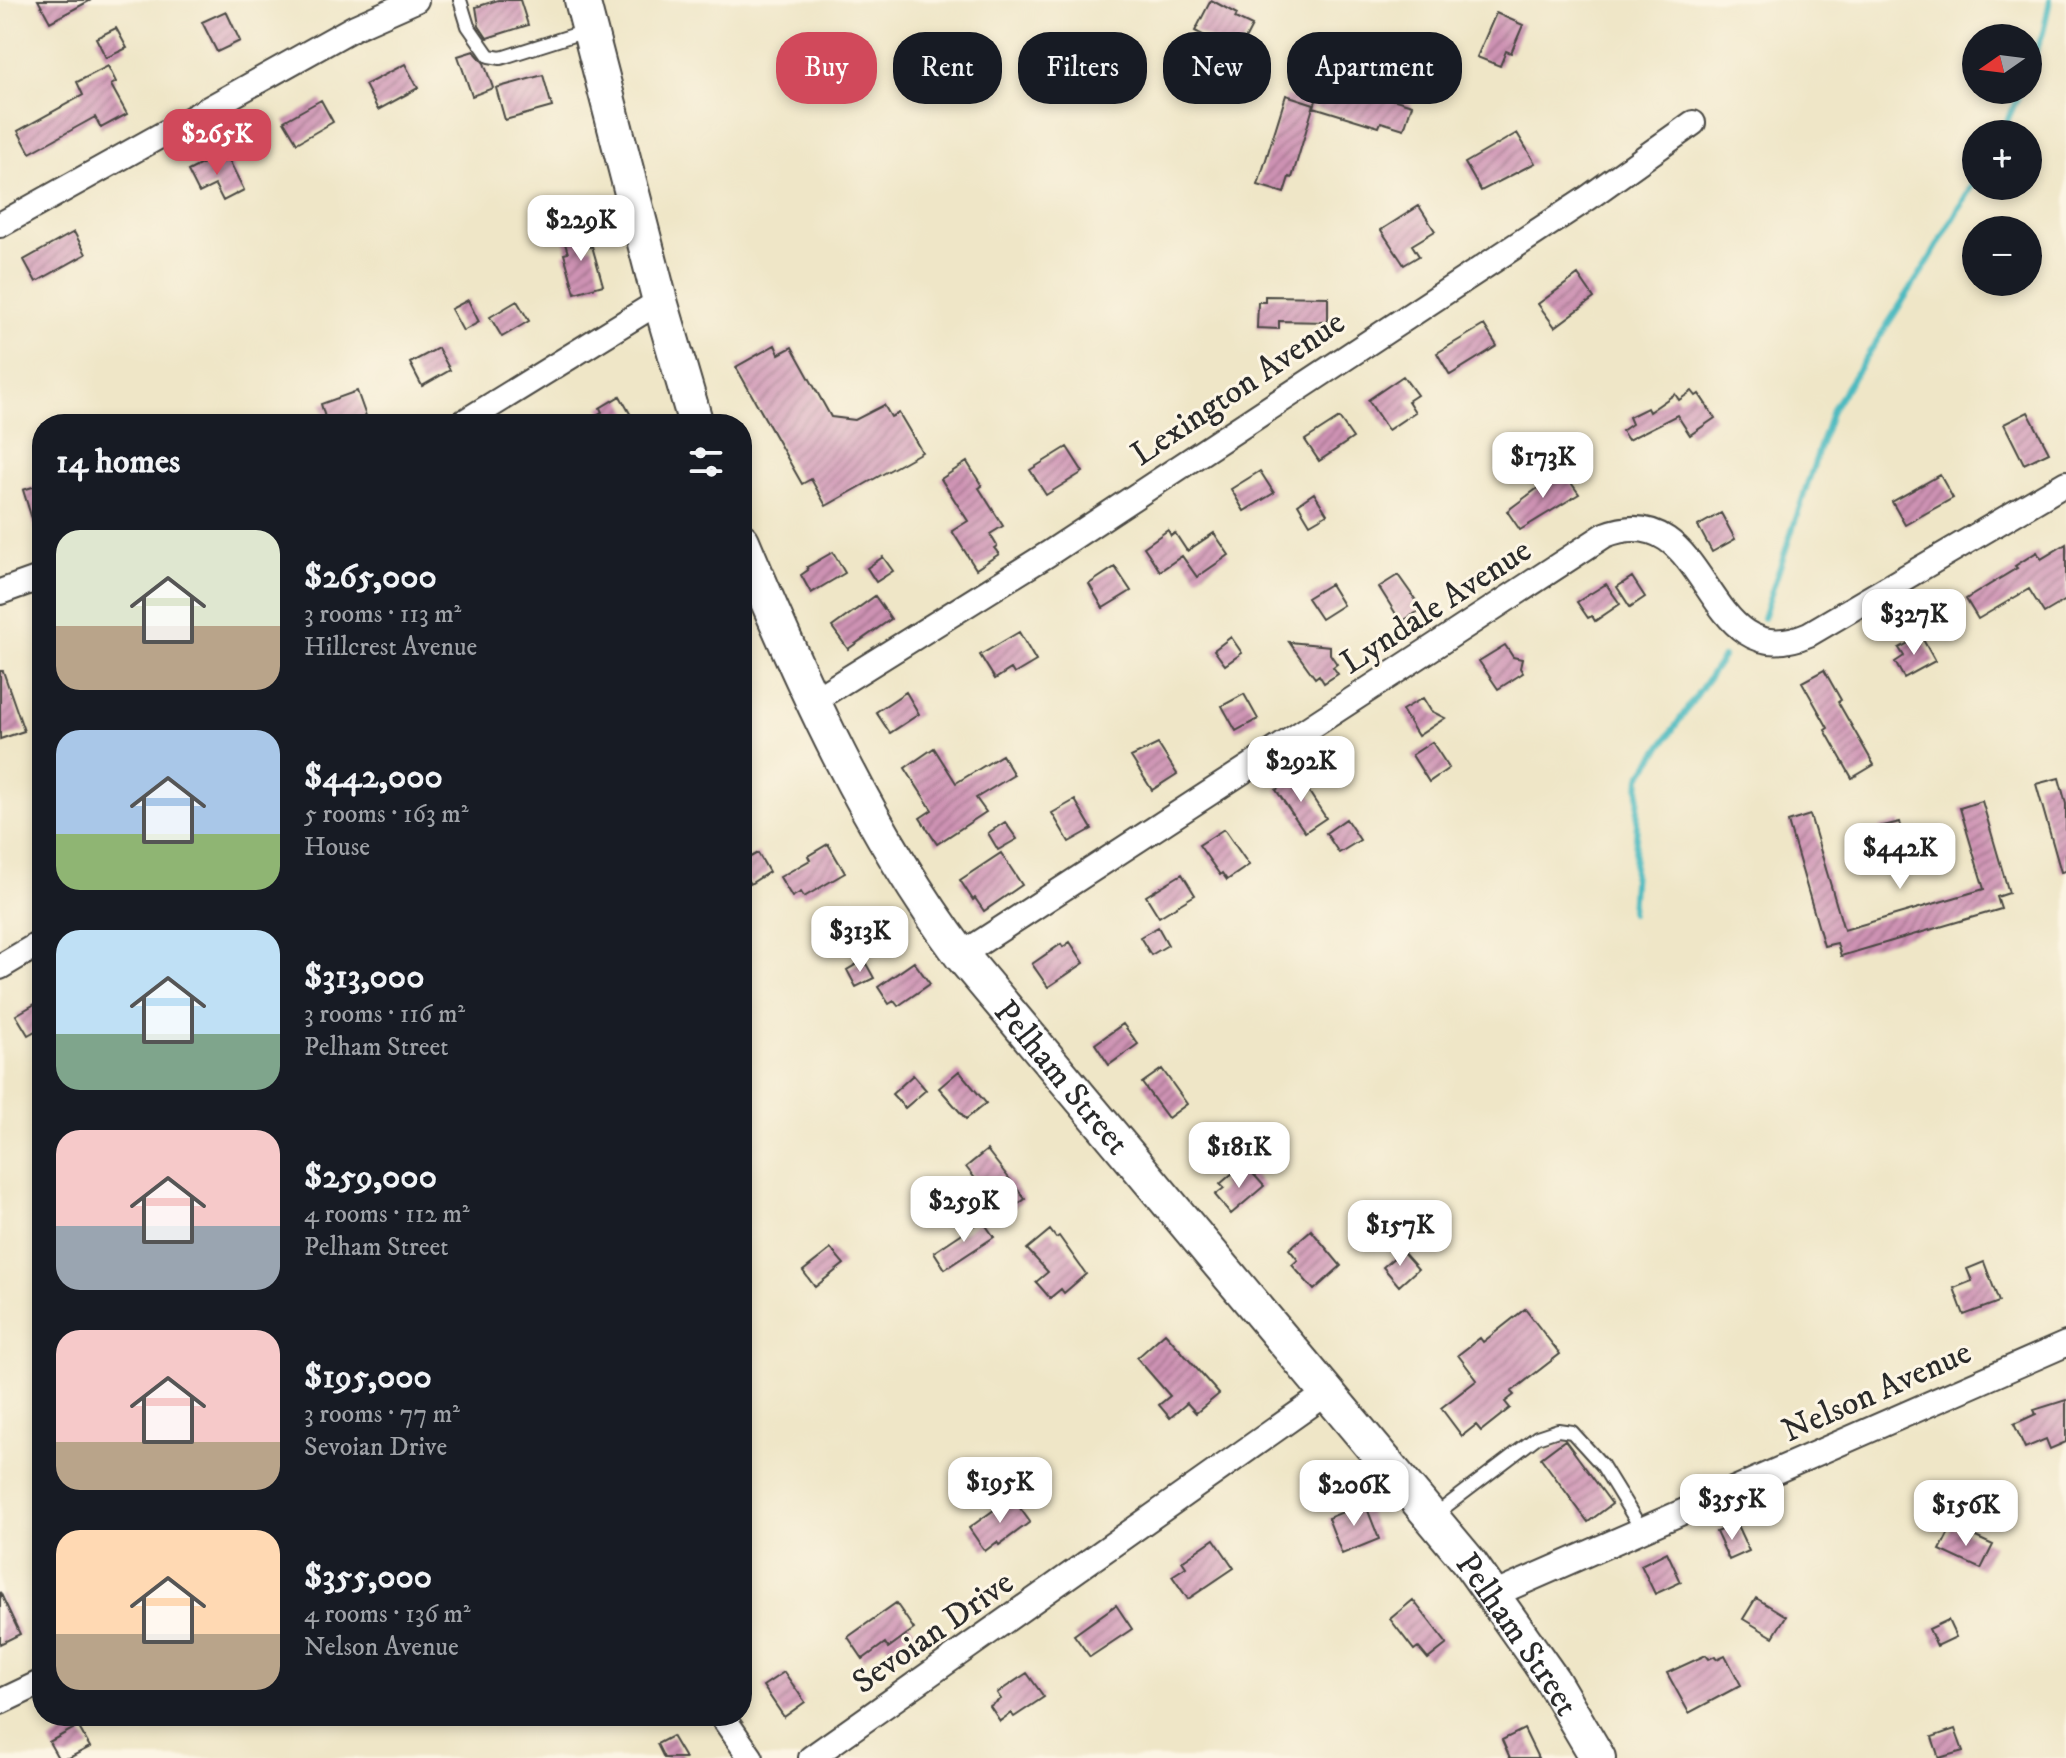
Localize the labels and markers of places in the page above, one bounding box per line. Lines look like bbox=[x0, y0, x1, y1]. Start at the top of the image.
pin: $265K bbox=[161, 109, 273, 177]
pin: $229K bbox=[525, 195, 637, 263]
pin: $173K bbox=[1487, 432, 1599, 500]
pin: $327K bbox=[1858, 589, 1970, 657]
pin: $292K bbox=[1245, 736, 1357, 804]
pin: $442K bbox=[1844, 823, 1956, 891]
pin: $313K bbox=[804, 906, 916, 974]
pin: $181K bbox=[1183, 1122, 1295, 1190]
pin: $259K bbox=[908, 1176, 1020, 1244]
pin: $157K bbox=[1344, 1200, 1456, 1268]
pin: $195K bbox=[944, 1457, 1056, 1525]
pin: $206K bbox=[1298, 1460, 1410, 1528]
pin: $355K bbox=[1676, 1474, 1788, 1542]
pin: $156K bbox=[1910, 1480, 2022, 1548]

